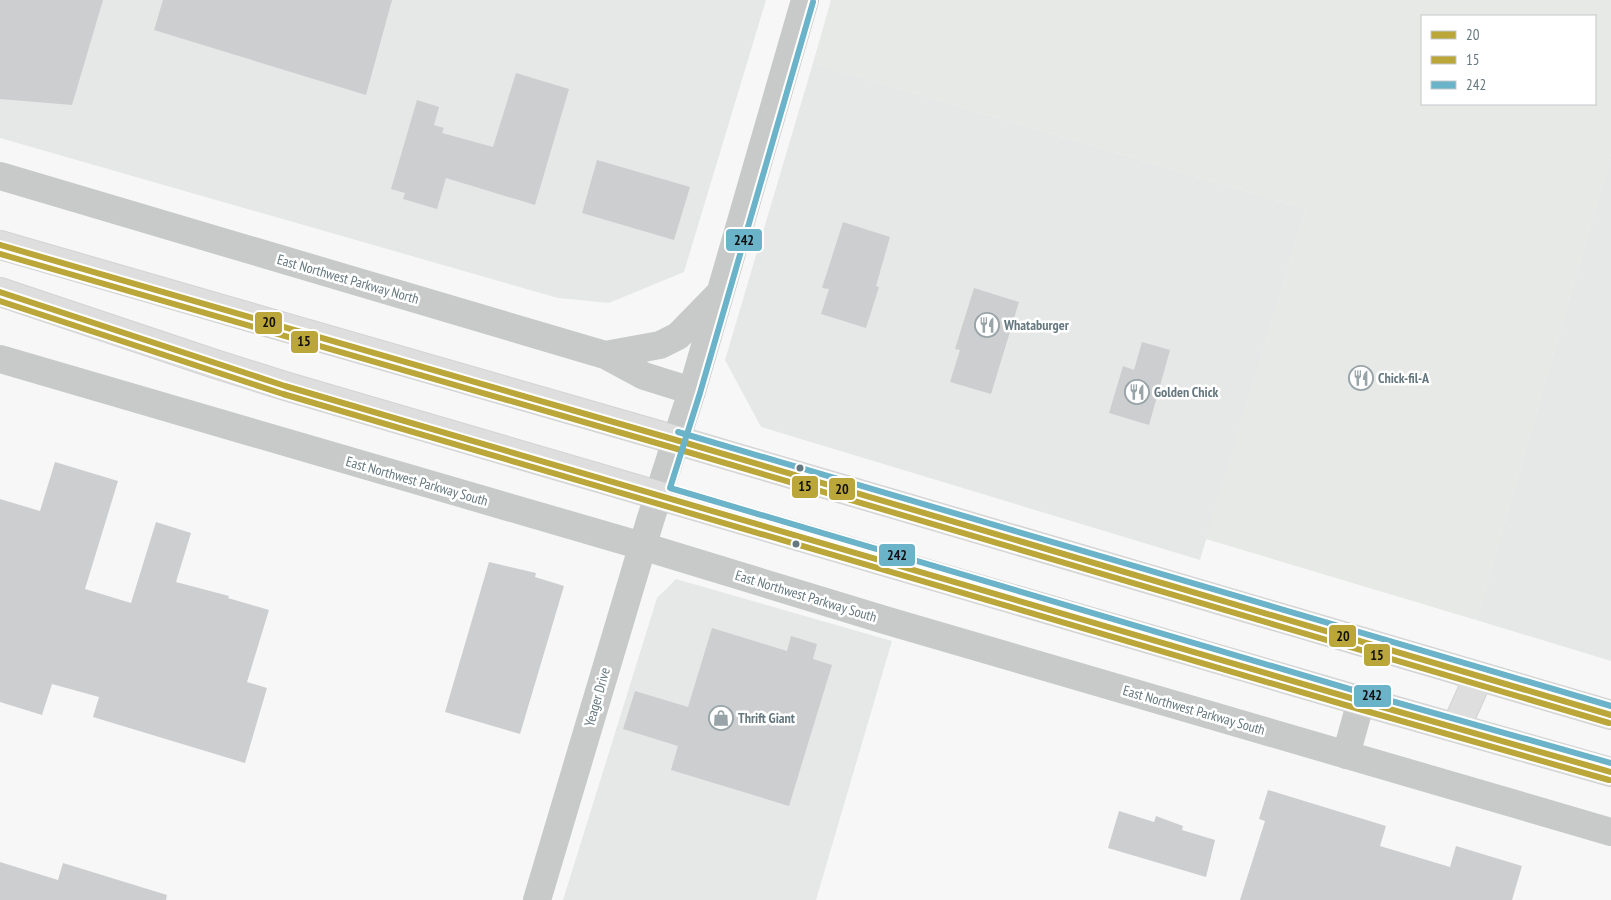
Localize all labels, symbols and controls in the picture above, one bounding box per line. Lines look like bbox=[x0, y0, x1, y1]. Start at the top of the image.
legend bbox=[1421, 15, 1596, 105]
text: 20 bbox=[1466, 25, 1480, 44]
text: 15 bbox=[1466, 50, 1480, 69]
text: 242 bbox=[1466, 75, 1486, 94]
line badge: 242 bbox=[725, 228, 763, 252]
text: 242 bbox=[734, 231, 754, 249]
street label: East Northwest Parkway North bbox=[275, 250, 421, 308]
line badge: 20 bbox=[254, 311, 283, 335]
restaurant icon: Whataburger bbox=[974, 312, 1000, 338]
text: 20 bbox=[262, 313, 276, 331]
place label: Whataburger bbox=[1003, 316, 1070, 334]
line badge: 15 bbox=[290, 330, 319, 354]
text: 15 bbox=[297, 332, 311, 350]
restaurant icon: Chick-fil-A bbox=[1348, 365, 1374, 391]
place label: Chick-fil-A bbox=[1378, 369, 1430, 387]
restaurant icon: Golden Chick bbox=[1124, 379, 1150, 405]
place label: Golden Chick bbox=[1154, 383, 1219, 401]
street label: East Northwest Parkway South bbox=[344, 452, 490, 510]
unlabelled marker bbox=[795, 463, 805, 473]
line badge: 15 bbox=[791, 475, 819, 499]
text: 15 bbox=[798, 477, 812, 495]
line badge: 20 bbox=[828, 477, 856, 501]
text: 20 bbox=[835, 480, 849, 498]
unlabelled marker bbox=[791, 539, 801, 549]
line badge: 242 bbox=[878, 543, 916, 567]
text: 242 bbox=[887, 546, 907, 564]
street label: East Northwest Parkway South bbox=[733, 566, 879, 626]
line badge: 20 bbox=[1328, 624, 1357, 648]
text: 20 bbox=[1336, 627, 1350, 645]
line badge: 15 bbox=[1363, 643, 1391, 667]
text: 15 bbox=[1370, 646, 1384, 664]
street label: Yeager Drive bbox=[580, 665, 614, 729]
street label: East Northwest Parkway South bbox=[1121, 681, 1267, 739]
line badge: 242 bbox=[1353, 684, 1392, 708]
text: 242 bbox=[1362, 686, 1382, 704]
shop icon: Thrift Giant bbox=[708, 705, 734, 731]
place label: Thrift Giant bbox=[738, 709, 795, 727]

